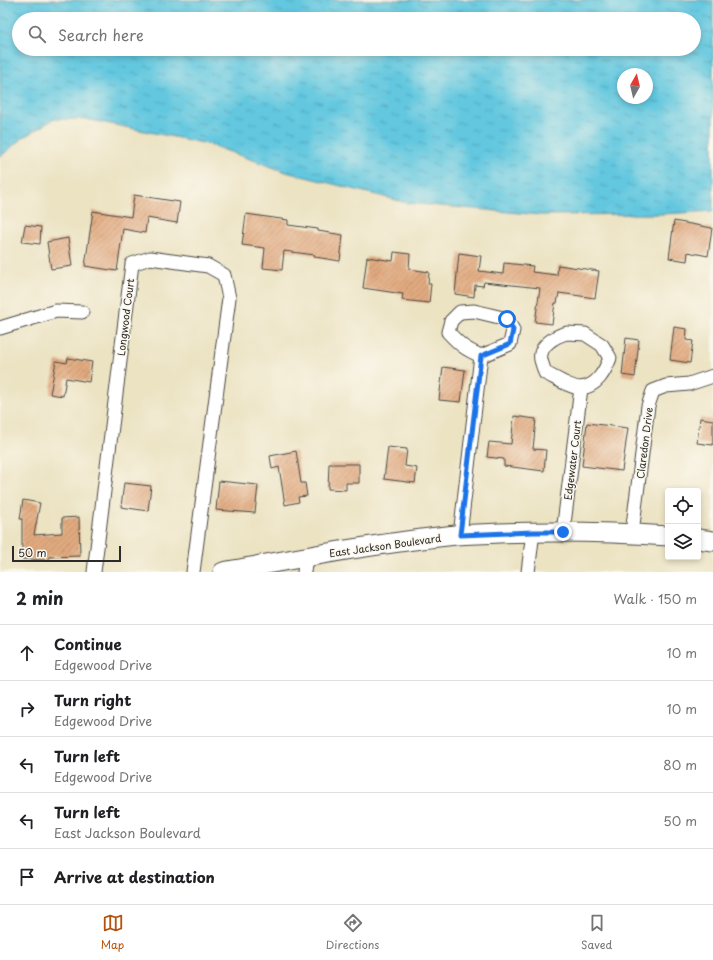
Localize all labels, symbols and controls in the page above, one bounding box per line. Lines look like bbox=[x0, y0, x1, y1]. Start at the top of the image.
search box bbox=[12, 12, 701, 56]
icon: search bbox=[26, 23, 48, 45]
text: Search here bbox=[58, 23, 144, 46]
north arrow bbox=[617, 68, 653, 104]
street label: Longwood Court bbox=[113, 277, 137, 357]
route start bbox=[498, 310, 516, 328]
street label: Claredon Drive bbox=[632, 406, 656, 480]
street label: Edgewater Court bbox=[560, 419, 584, 501]
map controls bbox=[665, 488, 701, 560]
button: locate bbox=[665, 488, 701, 524]
route end bbox=[554, 523, 572, 541]
button: layers bbox=[665, 524, 701, 560]
street label: East Jackson Boulevard bbox=[328, 530, 442, 560]
scale bar bbox=[12, 544, 121, 563]
text: 50 m bbox=[18, 544, 47, 561]
text: 2 min bbox=[16, 585, 63, 611]
text: Walk · 150 m bbox=[613, 589, 697, 608]
text: Continue bbox=[54, 632, 122, 655]
icon: ahead bbox=[16, 642, 38, 664]
text: 10 m bbox=[667, 643, 697, 662]
text: Edgewood Drive bbox=[54, 655, 152, 674]
text: Turn right bbox=[54, 688, 131, 711]
icon: right bbox=[16, 698, 38, 720]
text: 10 m bbox=[667, 699, 697, 718]
text: Edgewood Drive bbox=[54, 711, 152, 730]
text: Turn left bbox=[54, 744, 120, 767]
icon: left bbox=[16, 754, 38, 776]
text: 80 m bbox=[663, 755, 697, 774]
text: Edgewood Drive bbox=[54, 767, 152, 786]
text: Turn left bbox=[54, 800, 120, 823]
icon: left bbox=[16, 810, 38, 832]
text: 50 m bbox=[663, 811, 697, 830]
text: East Jackson Boulevard bbox=[54, 823, 201, 842]
text: Arrive at destination bbox=[54, 865, 215, 888]
icon: arrive bbox=[16, 866, 38, 888]
tab: Map bbox=[101, 912, 124, 953]
tab: Directions bbox=[326, 912, 379, 953]
tab: Saved bbox=[581, 912, 612, 953]

